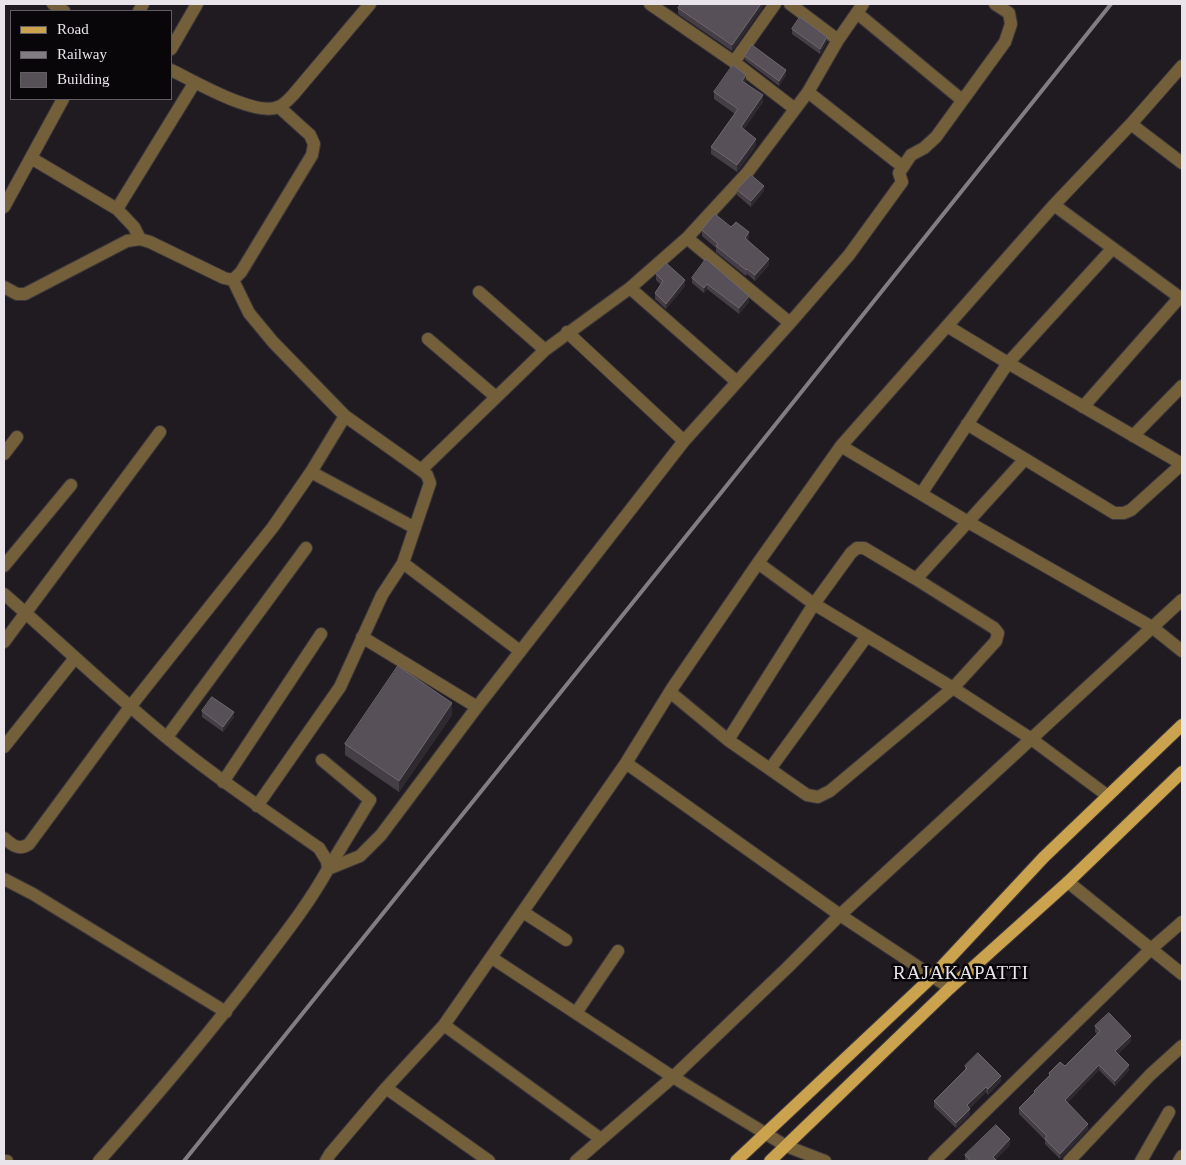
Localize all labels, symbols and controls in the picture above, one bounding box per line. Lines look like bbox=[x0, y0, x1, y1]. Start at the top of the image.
legend bbox=[10, 10, 172, 100]
text: Road bbox=[57, 21, 89, 37]
text: Railway bbox=[57, 46, 107, 62]
text: Building bbox=[57, 71, 110, 87]
district label: RAJAKAPATTI bbox=[892, 963, 1030, 985]

